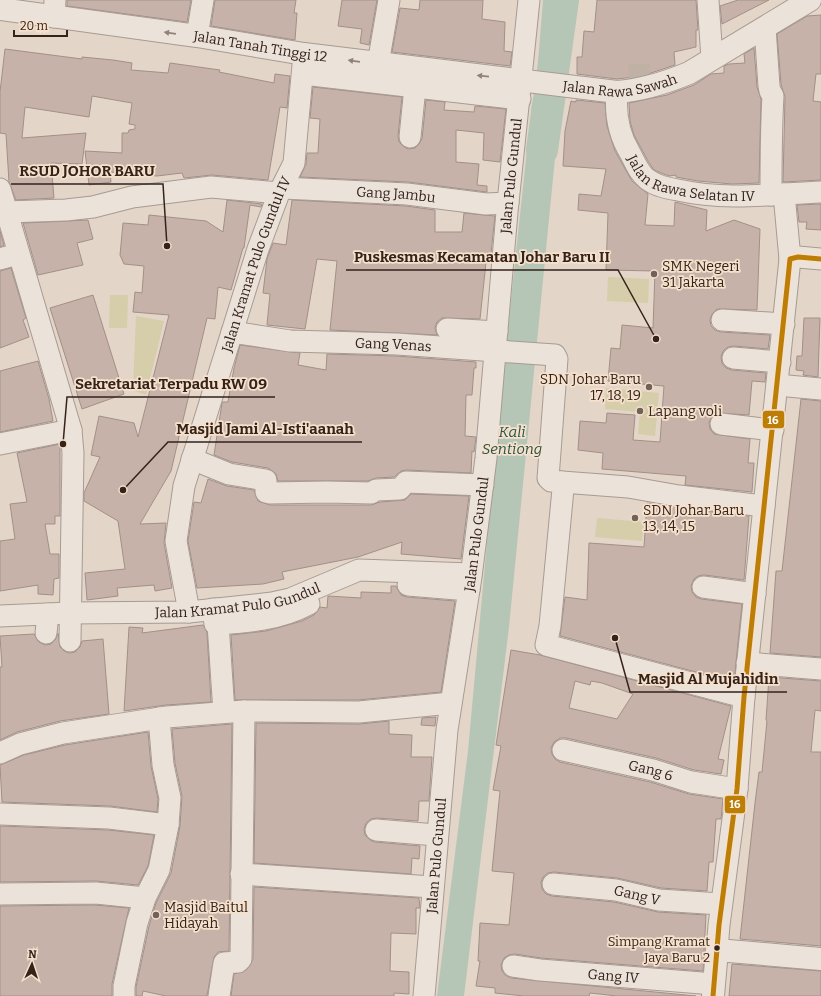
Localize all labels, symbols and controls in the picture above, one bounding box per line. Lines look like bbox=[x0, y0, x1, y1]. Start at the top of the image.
scale bar bbox=[14, 12, 67, 38]
text: 20 m bbox=[20, 19, 49, 33]
street label: Jalan Tanah Tinggi 12 bbox=[191, 27, 328, 66]
one-way arrow bbox=[164, 29, 176, 36]
one-way arrow bbox=[348, 58, 360, 64]
street label: Jalan Rawa Sawah bbox=[561, 70, 680, 101]
one-way arrow bbox=[477, 73, 489, 79]
street label: Jalan Pulo Gundul bbox=[497, 117, 526, 235]
street label: Jalan Rawa Selatan IV bbox=[623, 151, 756, 205]
callout: RSUD JOHOR BARU bbox=[11, 157, 163, 184]
text: RSUD JOHOR BARU bbox=[19, 162, 155, 180]
street label: Jalan Kramat Pulo Gundul IV bbox=[218, 173, 295, 355]
street label: Gang Jambu bbox=[356, 184, 437, 207]
callout: Puskesmas Kecamatan Johar Baru II bbox=[346, 243, 618, 270]
text: Puskesmas Kecamatan Johar Baru II bbox=[354, 248, 610, 266]
place label: SMK Negeri 31 Jakarta bbox=[662, 258, 739, 291]
marker: SMK Negeri 31 Jakarta bbox=[649, 269, 659, 279]
street label: Gang Venas bbox=[355, 335, 432, 355]
callout: Sekretariat Terpadu RW 09 bbox=[67, 370, 275, 397]
place label: SDN Johar Baru 17, 18, 19 bbox=[540, 371, 641, 404]
text: Sekretariat Terpadu RW 09 bbox=[75, 375, 267, 393]
marker: SDN Johar Baru 17, 18, 19 bbox=[644, 382, 654, 392]
place label: Lapang voli bbox=[648, 403, 722, 420]
marker: Lapang voli bbox=[635, 406, 645, 416]
line badge: 16 bbox=[762, 410, 785, 429]
text: 16 bbox=[767, 414, 779, 427]
callout: Masjid Jami Al-Isti'aanah bbox=[168, 415, 362, 442]
text: Masjid Jami Al-Isti'aanah bbox=[176, 420, 354, 438]
water label: Kali Sentiong bbox=[482, 423, 542, 458]
street label: Jalan Pulo Gundul bbox=[461, 476, 493, 594]
place label: SDN Johar Baru 13, 14, 15 bbox=[643, 502, 744, 535]
marker: SDN Johar Baru 13, 14, 15 bbox=[630, 513, 640, 523]
street label: Jalan Kramat Pulo Gundul bbox=[154, 579, 323, 621]
callout: Masjid Al Mujahidin bbox=[630, 665, 787, 692]
text: Masjid Al Mujahidin bbox=[638, 670, 779, 688]
street label: Gang 6 bbox=[627, 757, 675, 785]
line badge: 16 bbox=[724, 795, 746, 814]
street label: Jalan Pulo Gundul bbox=[423, 797, 450, 915]
text: 16 bbox=[729, 798, 741, 811]
street label: Gang V bbox=[612, 882, 662, 909]
place label: Masjid Baitul Hidayah bbox=[164, 899, 248, 932]
marker: Masjid Baitul Hidayah bbox=[151, 910, 161, 920]
place label: Simpang Kramat Jaya Baru 2 bbox=[608, 934, 710, 965]
marker: Simpang Kramat Jaya Baru 2 bbox=[712, 943, 722, 953]
north arrow bbox=[12, 944, 52, 984]
text: N bbox=[28, 948, 38, 961]
street label: Gang IV bbox=[587, 966, 640, 987]

